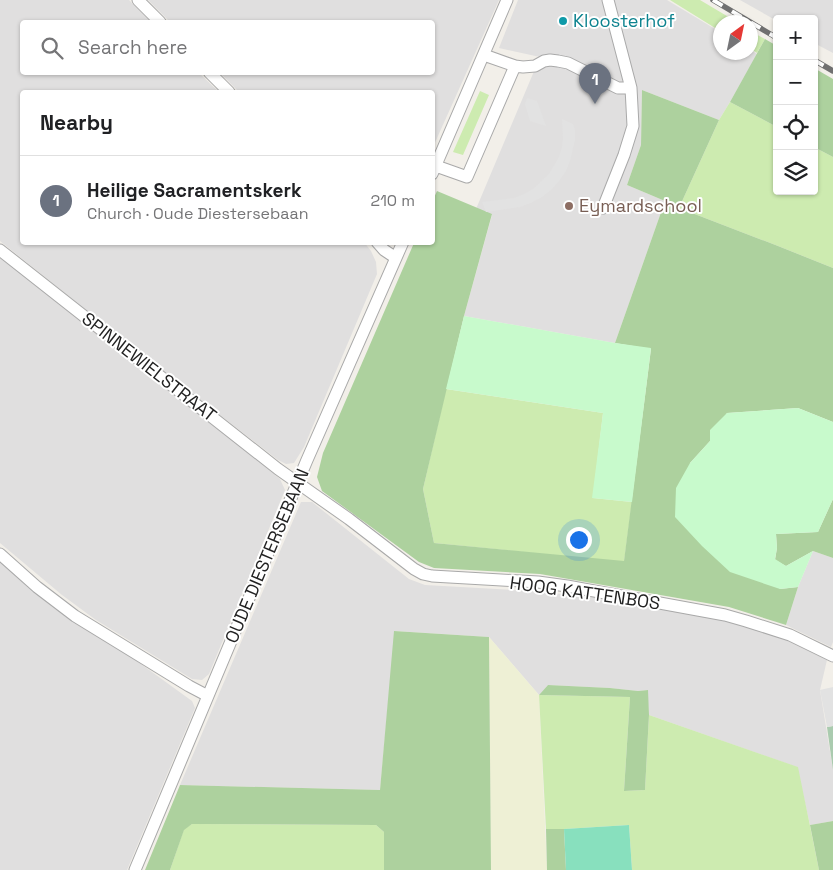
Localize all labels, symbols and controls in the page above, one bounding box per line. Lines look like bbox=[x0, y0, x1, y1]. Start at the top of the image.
place label: Kloosterhof bbox=[573, 9, 675, 32]
marker: Kloosterhof bbox=[557, 15, 569, 27]
north arrow bbox=[713, 15, 758, 60]
map controls bbox=[773, 15, 818, 195]
button: + bbox=[773, 15, 818, 60]
search box bbox=[20, 20, 435, 75]
icon: search bbox=[38, 34, 66, 62]
text: Search here bbox=[78, 35, 188, 60]
button: − bbox=[773, 60, 818, 105]
pin: 1 bbox=[579, 63, 611, 104]
button: locate bbox=[773, 105, 818, 150]
text: Nearby bbox=[40, 109, 113, 136]
button: layers bbox=[773, 150, 818, 195]
text: Heilige Sacramentskerk bbox=[87, 178, 302, 203]
text: 1 bbox=[52, 190, 60, 211]
text: 210 m bbox=[371, 190, 415, 211]
place label: Eymardschool bbox=[579, 194, 702, 217]
marker: Eymardschool bbox=[563, 200, 575, 212]
text: Church · Oude Diestersebaan bbox=[87, 203, 309, 224]
street label: SPINNEWIELSTRAAT bbox=[77, 307, 222, 427]
street label: OUDE DIESTERSEBAAN bbox=[219, 465, 314, 647]
your location bbox=[566, 527, 592, 553]
street label: HOOG KATTENBOS bbox=[508, 571, 662, 614]

